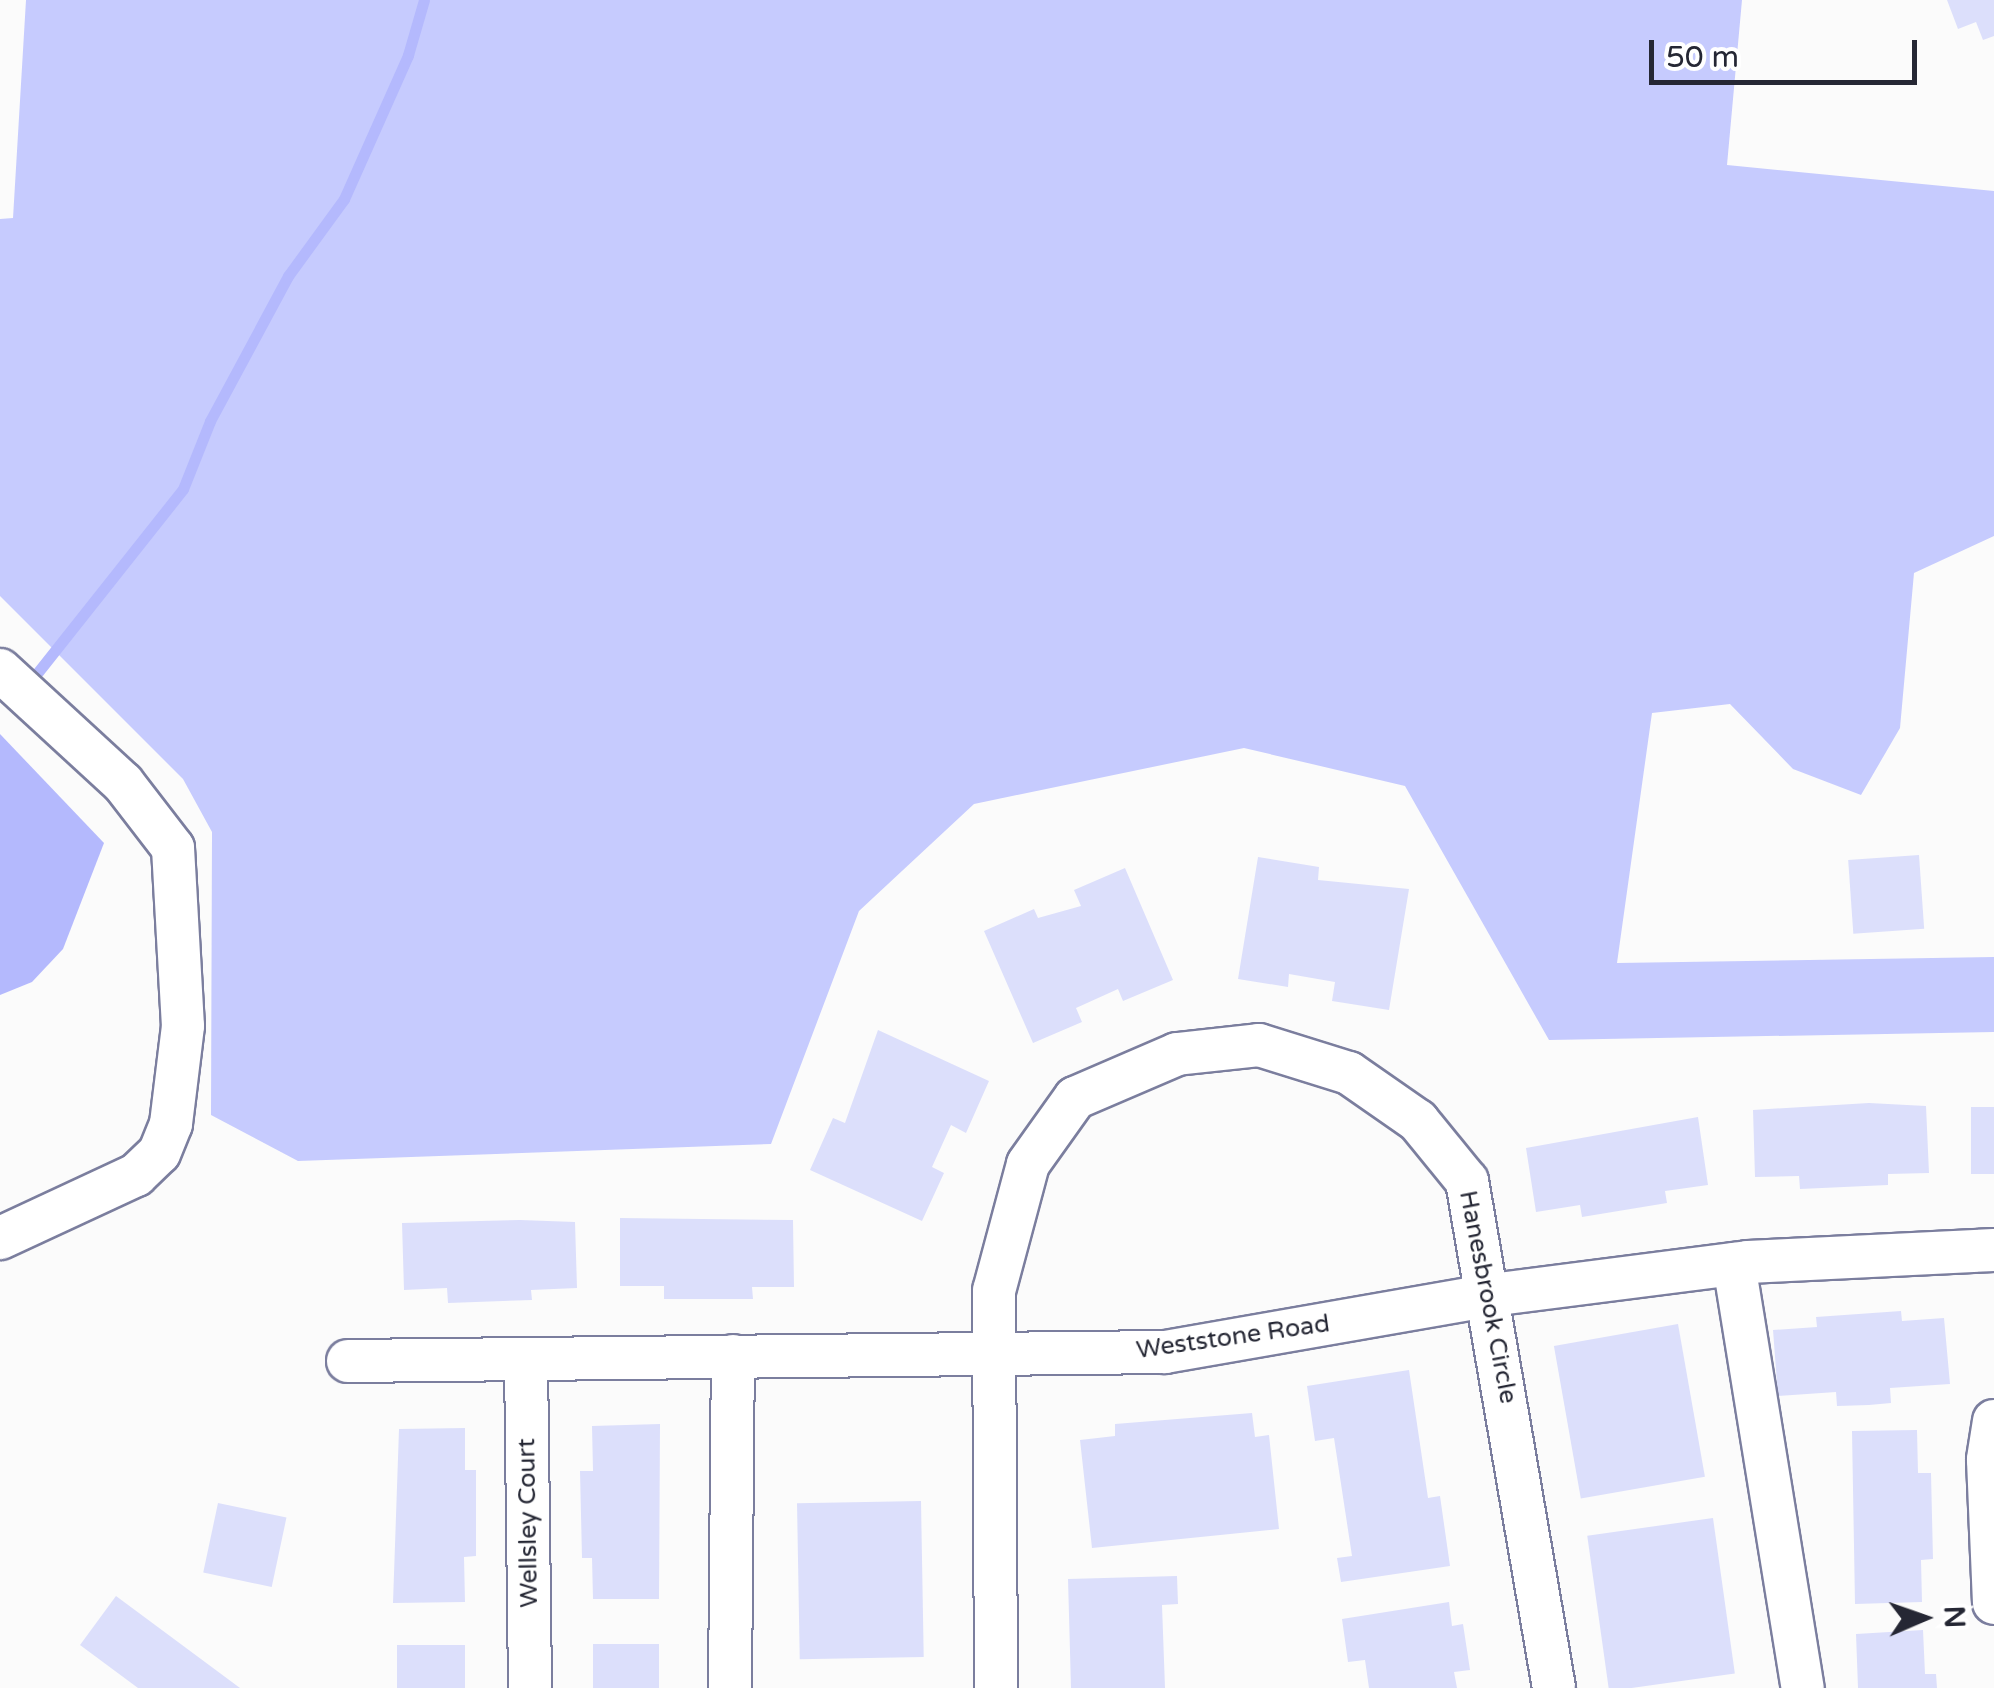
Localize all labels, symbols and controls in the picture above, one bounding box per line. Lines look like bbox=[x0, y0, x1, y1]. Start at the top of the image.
scale bar bbox=[1654, 20, 1922, 82]
text: 50 m bbox=[1666, 39, 1739, 76]
street label: Hanesbrook Circle bbox=[1453, 1188, 1523, 1406]
street label: Weststone Road bbox=[1134, 1309, 1332, 1365]
street label: Wellsley Court bbox=[512, 1438, 544, 1608]
north arrow bbox=[1874, 1568, 1974, 1668]
text: N bbox=[1937, 1605, 1971, 1629]

